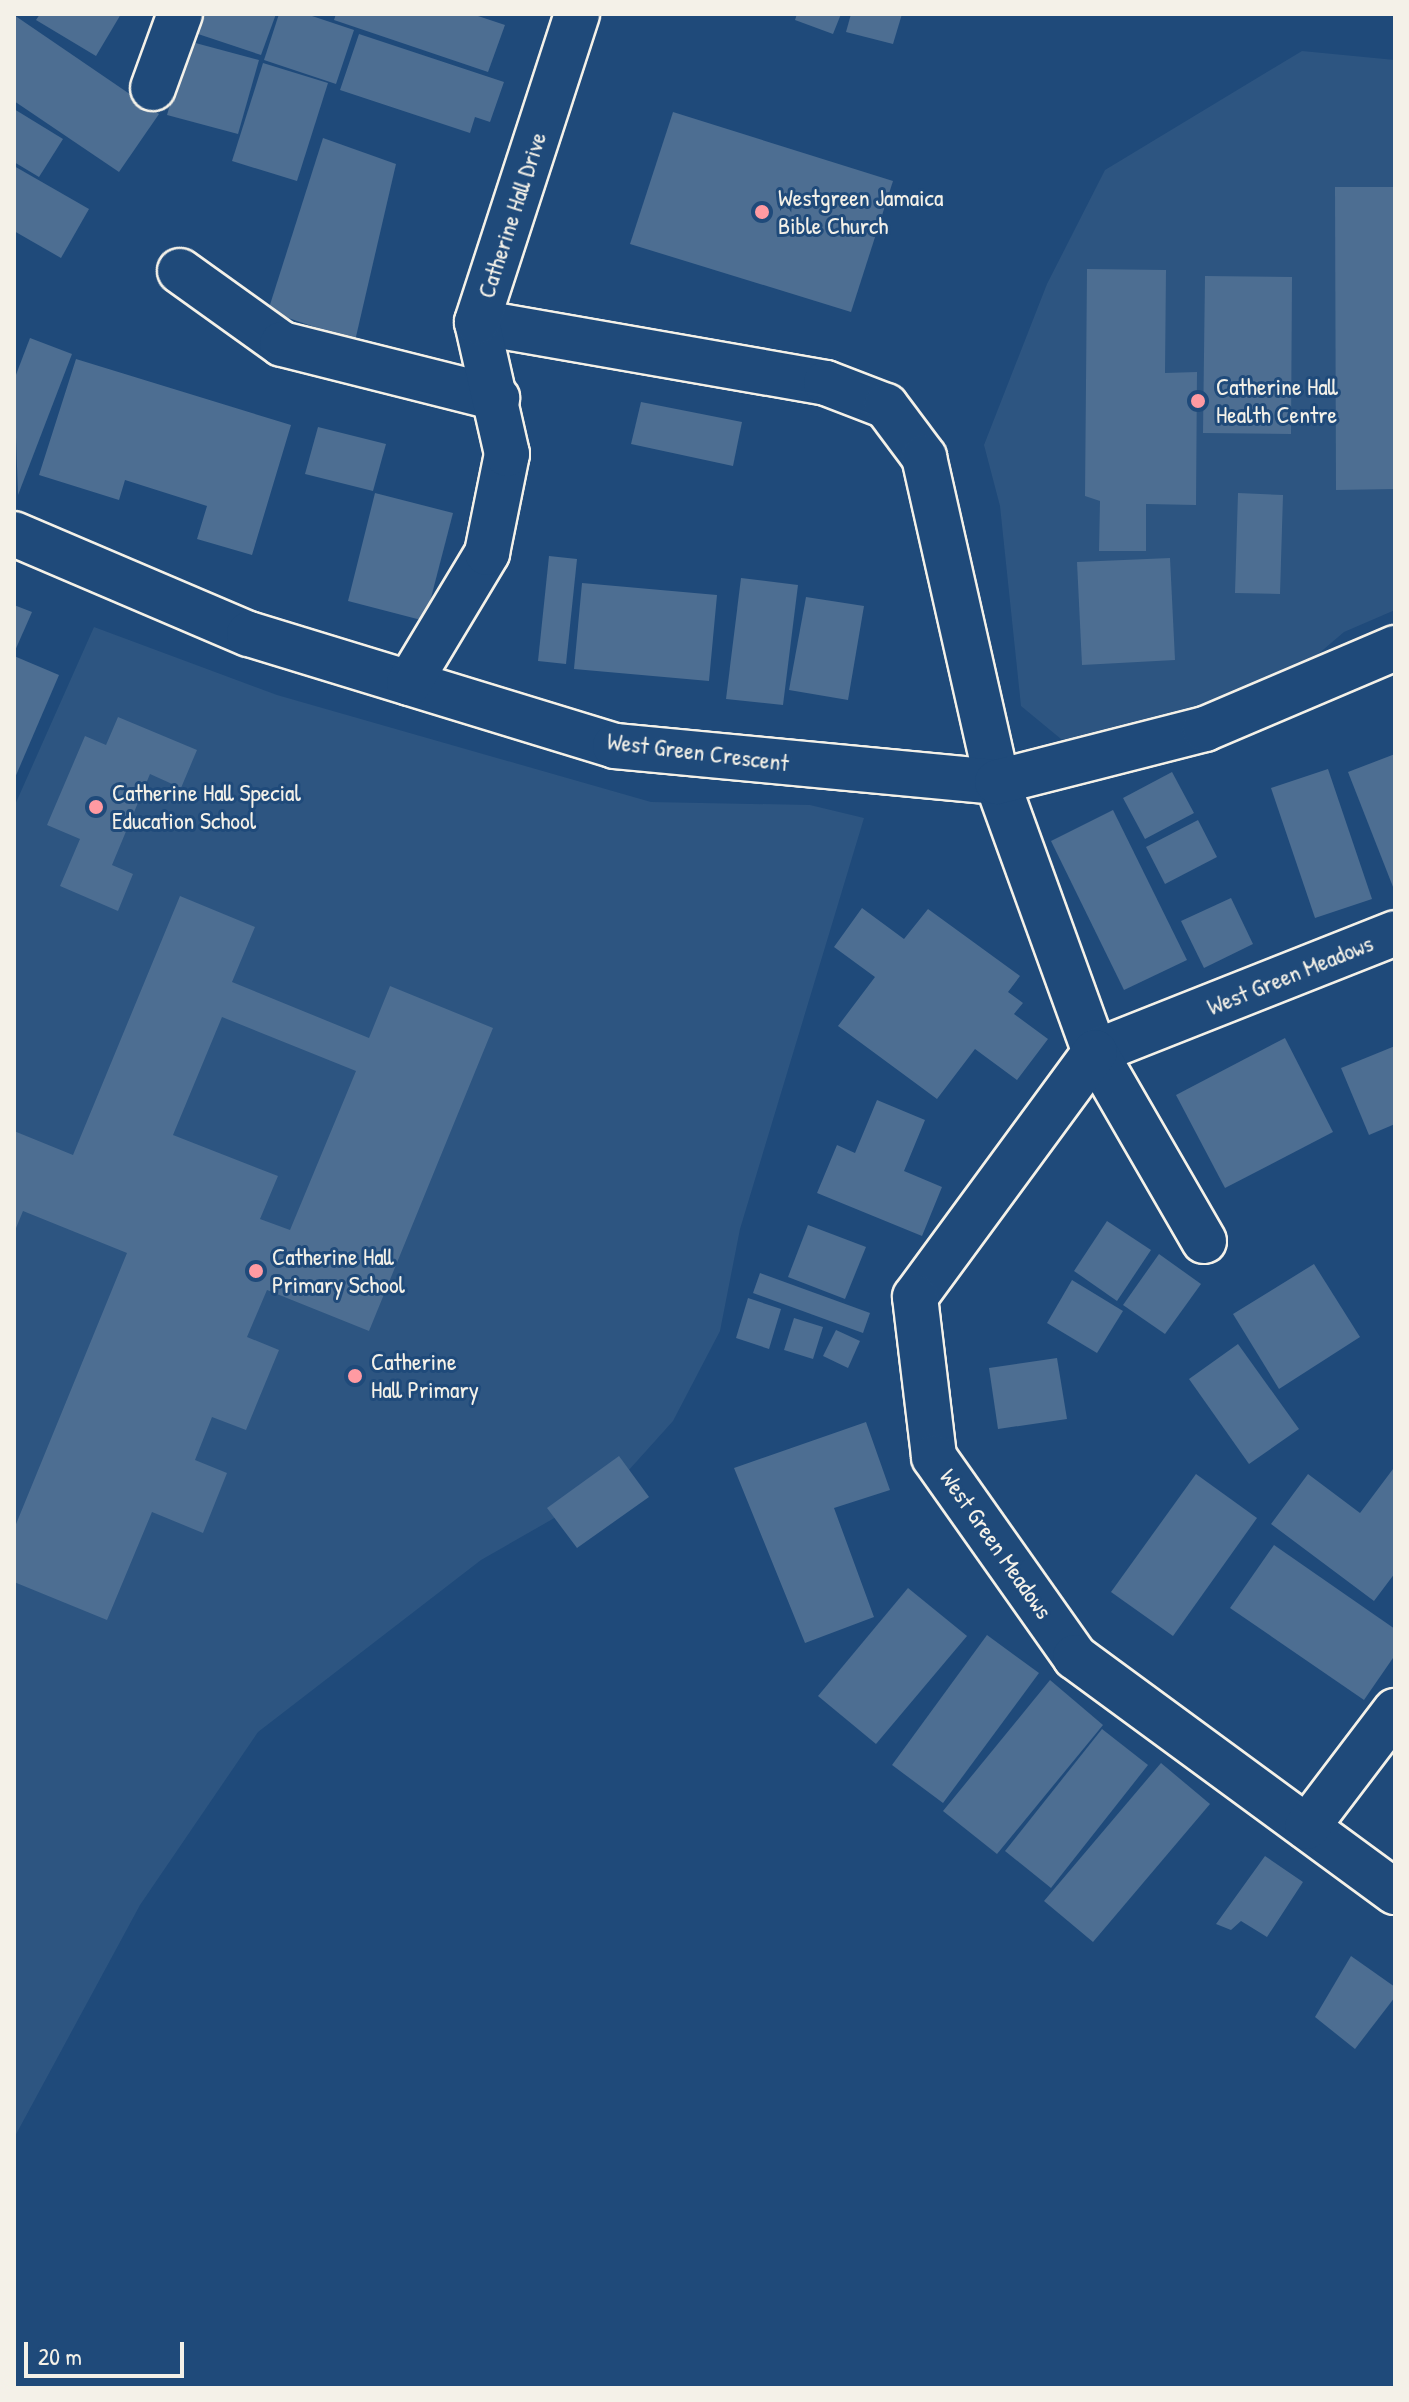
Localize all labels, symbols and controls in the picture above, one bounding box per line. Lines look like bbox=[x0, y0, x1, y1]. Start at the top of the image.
street label: Catherine Hall Drive bbox=[472, 128, 552, 302]
place label: Westgreen Jamaica Bible Church bbox=[778, 184, 943, 240]
marker: Westgreen Jamaica Bible Church bbox=[753, 203, 771, 221]
place label: Catherine Hall Health Centre bbox=[1216, 373, 1338, 429]
marker: Catherine Hall Health Centre bbox=[1187, 390, 1209, 412]
street label: West Green Crescent bbox=[606, 727, 790, 777]
place label: Catherine Hall Special Education School bbox=[112, 779, 301, 835]
marker: Catherine Hall Special Education School bbox=[87, 798, 105, 816]
street label: West Green Meadows bbox=[1203, 929, 1377, 1021]
place label: Catherine Hall Primary School bbox=[272, 1243, 405, 1299]
marker: Catherine Hall Primary School bbox=[247, 1262, 265, 1280]
place label: Catherine Hall Primary bbox=[371, 1348, 479, 1404]
marker: Catherine Hall Primary bbox=[346, 1367, 364, 1385]
street label: West Green Meadows bbox=[934, 1464, 1058, 1624]
scale bar bbox=[28, 2326, 188, 2376]
text: 20 m bbox=[38, 2340, 82, 2372]

